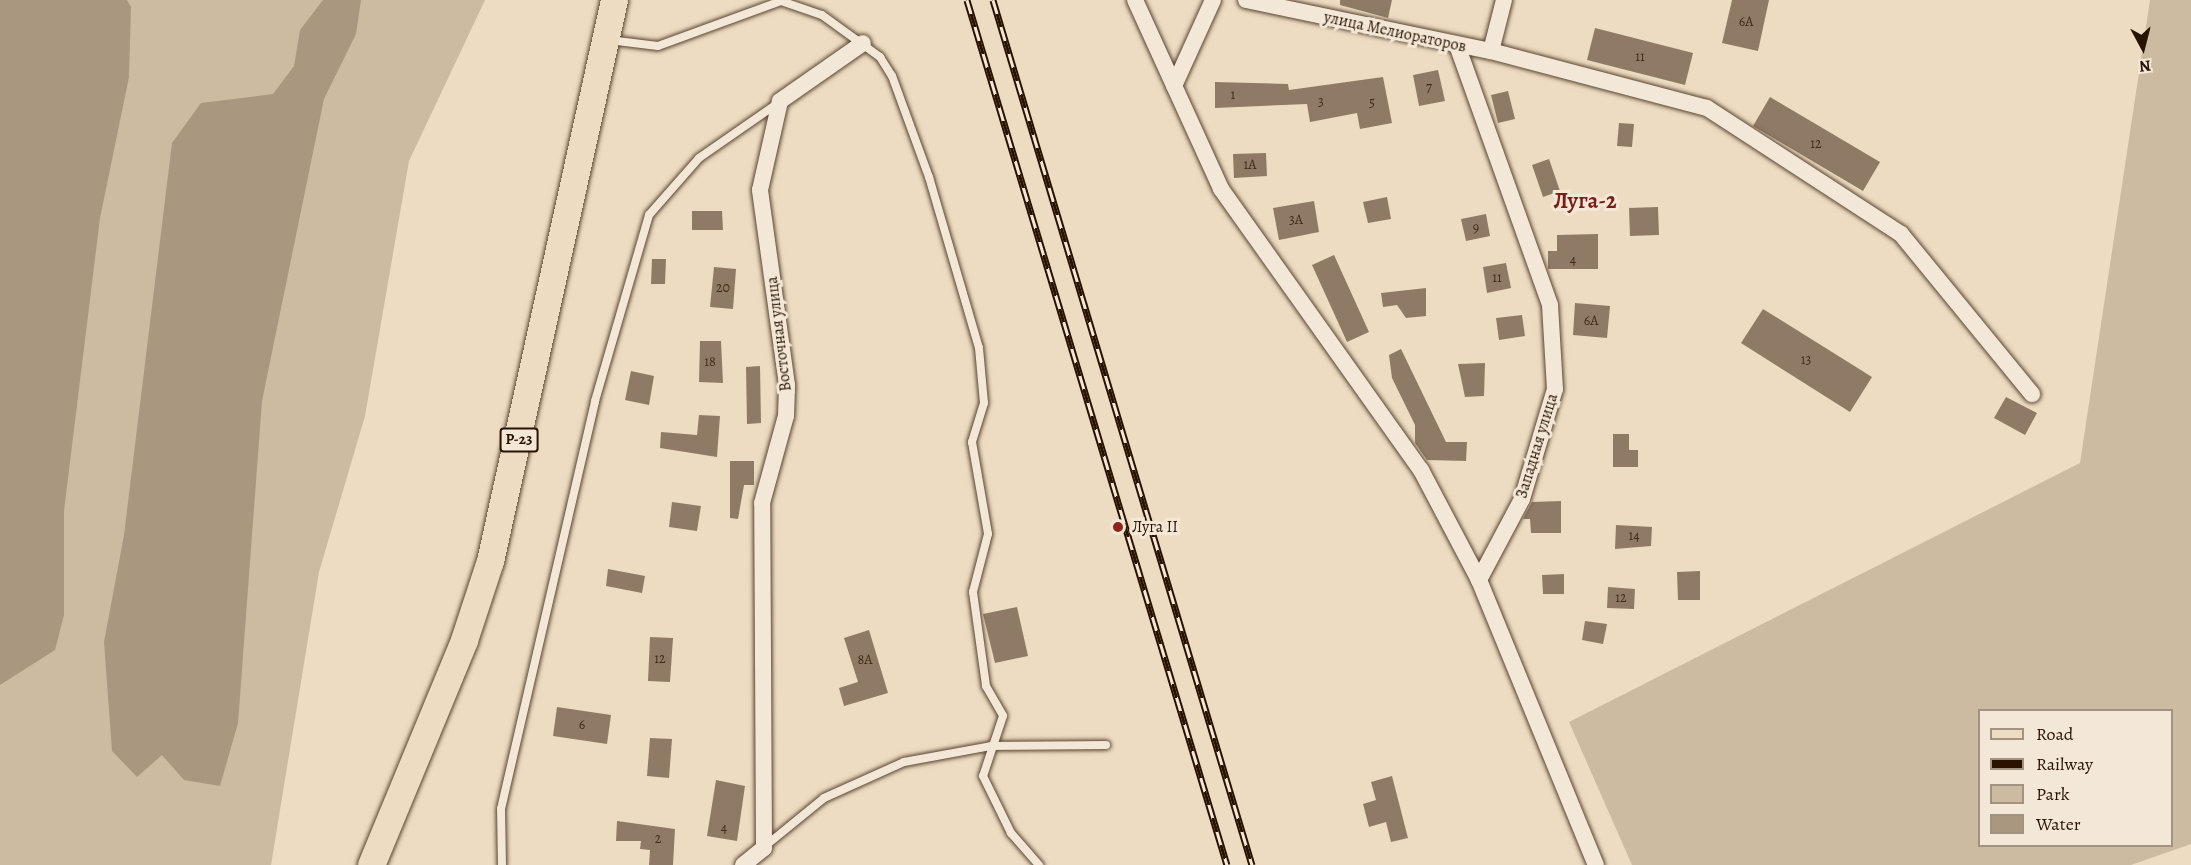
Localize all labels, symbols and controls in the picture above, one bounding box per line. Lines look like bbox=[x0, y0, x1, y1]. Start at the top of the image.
street label: улица Мелиораторов bbox=[1322, 8, 1468, 56]
house number: 6А bbox=[1739, 14, 1753, 30]
north arrow bbox=[2113, 18, 2173, 78]
house number: 11 bbox=[1635, 49, 1645, 65]
text: N bbox=[2138, 54, 2152, 77]
house number: 7 bbox=[1426, 80, 1432, 96]
house number: 1 bbox=[1231, 87, 1235, 103]
house number: 3 bbox=[1318, 94, 1324, 110]
house number: 5 bbox=[1369, 95, 1375, 111]
house number: 12 bbox=[1810, 136, 1822, 152]
house number: 1А bbox=[1244, 157, 1256, 173]
district label: Луга-2 bbox=[1553, 189, 1617, 215]
house number: 3А bbox=[1289, 212, 1303, 228]
house number: 9 bbox=[1473, 220, 1479, 236]
house number: 4 bbox=[1570, 252, 1576, 268]
house number: 11 bbox=[1492, 270, 1502, 286]
street label: Восточная улица bbox=[762, 275, 796, 393]
house number: 20 bbox=[716, 280, 730, 296]
house number: 6А bbox=[1584, 313, 1598, 329]
house number: 13 bbox=[1801, 352, 1811, 368]
house number: 18 bbox=[704, 354, 716, 370]
street label: Западная улица bbox=[1512, 391, 1562, 501]
road number: Р-23 bbox=[500, 428, 538, 452]
place label: Луга II bbox=[1132, 517, 1178, 537]
marker: Луга II bbox=[1109, 518, 1127, 536]
house number: 14 bbox=[1628, 528, 1640, 544]
house number: 12 bbox=[1615, 590, 1627, 606]
house number: 12 bbox=[654, 651, 666, 667]
house number: 8А bbox=[858, 652, 872, 668]
legend bbox=[1978, 709, 2173, 847]
house number: 6 bbox=[579, 717, 585, 733]
text: Road bbox=[2036, 722, 2073, 746]
text: Railway bbox=[2036, 752, 2093, 776]
text: Park bbox=[2036, 782, 2070, 806]
text: Water bbox=[2036, 812, 2081, 836]
house number: 4 bbox=[721, 820, 727, 836]
house number: 2 bbox=[655, 831, 661, 847]

